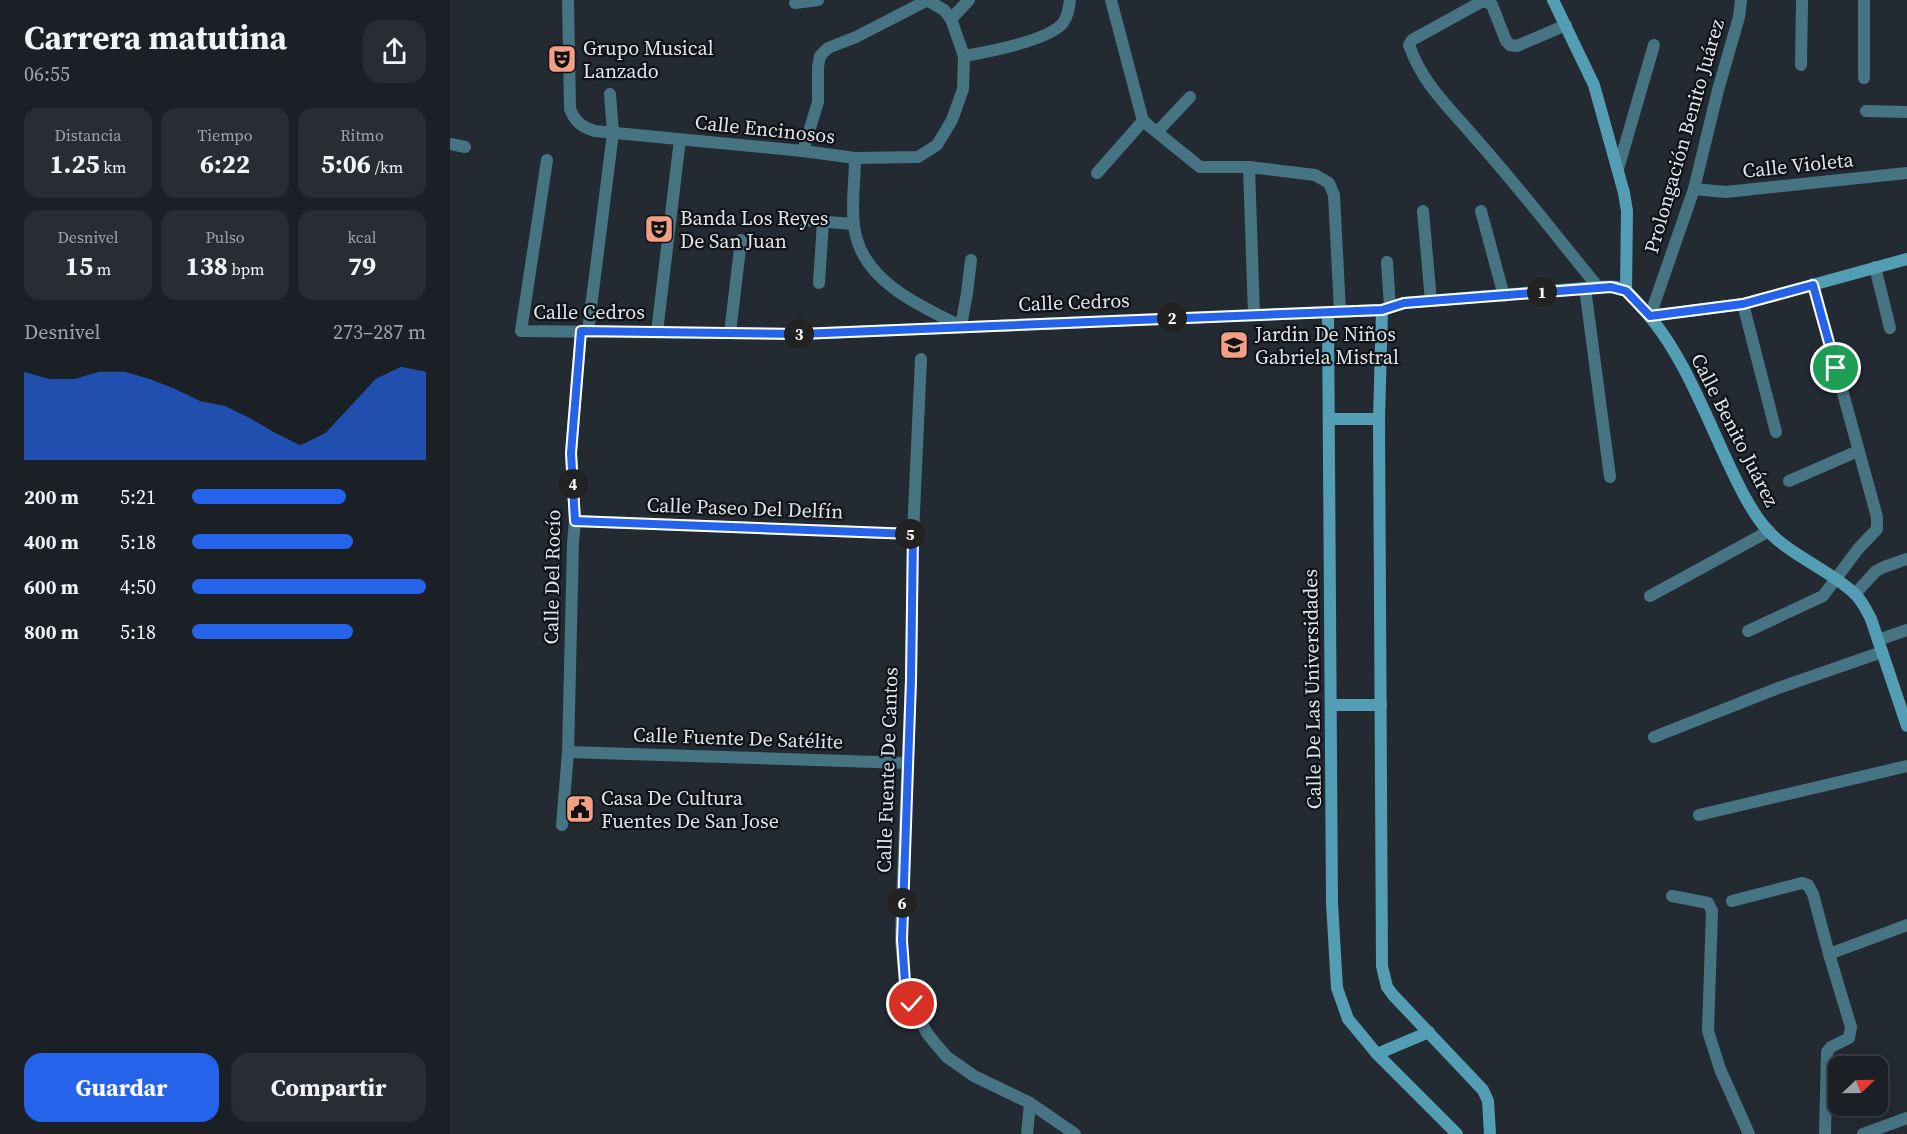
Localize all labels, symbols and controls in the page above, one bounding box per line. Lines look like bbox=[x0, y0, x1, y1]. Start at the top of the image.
text: Carrera matutina bbox=[24, 15, 287, 60]
street label: Prolongación Benito Juárez bbox=[1637, 16, 1731, 256]
button: share bbox=[363, 20, 426, 83]
place label: Grupo Musical Lanzado bbox=[583, 34, 714, 85]
theatre icon: Grupo Musical Lanzado bbox=[546, 43, 578, 75]
text: 06:55 bbox=[24, 60, 70, 88]
street label: Calle Encinosos bbox=[693, 108, 837, 150]
text: Distancia bbox=[55, 124, 121, 146]
text: Tiempo bbox=[198, 124, 252, 146]
text: Ritmo bbox=[340, 124, 384, 146]
street label: Calle Violeta bbox=[1741, 145, 1856, 185]
text: 1.25 bbox=[50, 146, 100, 182]
text: 6:22 bbox=[200, 146, 250, 182]
text: 5:06 bbox=[321, 146, 371, 182]
text: km bbox=[100, 156, 126, 178]
text: /km bbox=[371, 156, 403, 178]
place label: Banda Los Reyes De San Juan bbox=[680, 204, 829, 255]
theatre icon: Banda Los Reyes De San Juan bbox=[643, 213, 675, 245]
text: Desnivel bbox=[57, 226, 119, 248]
text: Pulso bbox=[205, 226, 245, 248]
text: kcal bbox=[347, 226, 377, 248]
text: 15 bbox=[65, 248, 93, 284]
text: 138 bbox=[186, 248, 228, 284]
text: 79 bbox=[348, 248, 376, 284]
text: m bbox=[93, 258, 111, 280]
text: bpm bbox=[228, 258, 264, 280]
pin: 1 bbox=[1527, 277, 1557, 307]
text: 1 bbox=[1538, 281, 1546, 303]
street label: Calle Cedros bbox=[1018, 286, 1130, 318]
street label: Calle Cedros bbox=[533, 298, 645, 326]
pin: 2 bbox=[1157, 303, 1187, 333]
text: 2 bbox=[1168, 307, 1176, 329]
text: Desnivel bbox=[24, 318, 101, 346]
text: 273–287 m bbox=[333, 318, 426, 346]
pin: 3 bbox=[784, 319, 814, 349]
place label: Jardin De Niños Gabriela Mistral bbox=[1254, 320, 1399, 371]
text: 3 bbox=[795, 323, 803, 345]
school or university icon: Jardin De Niños Gabriela Mistral bbox=[1218, 329, 1250, 361]
pin bbox=[1810, 342, 1861, 393]
street label: Calle Benito Juárez bbox=[1684, 348, 1786, 512]
icon: arrive bbox=[1819, 351, 1852, 384]
pin: 4 bbox=[558, 469, 588, 499]
text: 4 bbox=[569, 473, 577, 495]
text: 200 m bbox=[24, 483, 79, 511]
text: 5:21 bbox=[120, 483, 156, 511]
street label: Calle Paseo Del Delfín bbox=[646, 491, 844, 525]
street label: Calle Del Rocío bbox=[537, 509, 567, 645]
pin: 5 bbox=[895, 519, 925, 549]
text: 5 bbox=[906, 523, 914, 545]
text: 400 m bbox=[24, 528, 79, 556]
text: 5:18 bbox=[120, 528, 156, 556]
street label: Calle De Las Universidades bbox=[1296, 569, 1328, 809]
text: 600 m bbox=[24, 573, 79, 601]
text: 4:50 bbox=[120, 573, 156, 601]
text: 800 m bbox=[24, 618, 79, 646]
text: 5:18 bbox=[120, 618, 156, 646]
street label: Calle Fuente De Cantos bbox=[869, 667, 905, 873]
street label: Calle Fuente De Satélite bbox=[632, 720, 844, 756]
place label: Casa De Cultura Fuentes De San Jose bbox=[601, 784, 779, 835]
public building icon: Casa De Cultura Fuentes De San Jose bbox=[564, 793, 596, 825]
pin: 6 bbox=[887, 888, 917, 918]
text: 6 bbox=[898, 892, 906, 914]
pin bbox=[886, 978, 937, 1029]
icon: check bbox=[895, 987, 928, 1020]
button: Guardar bbox=[24, 1053, 219, 1122]
button: Compartir bbox=[231, 1053, 426, 1122]
north arrow bbox=[1828, 1056, 1888, 1116]
map controls bbox=[1828, 1056, 1888, 1116]

